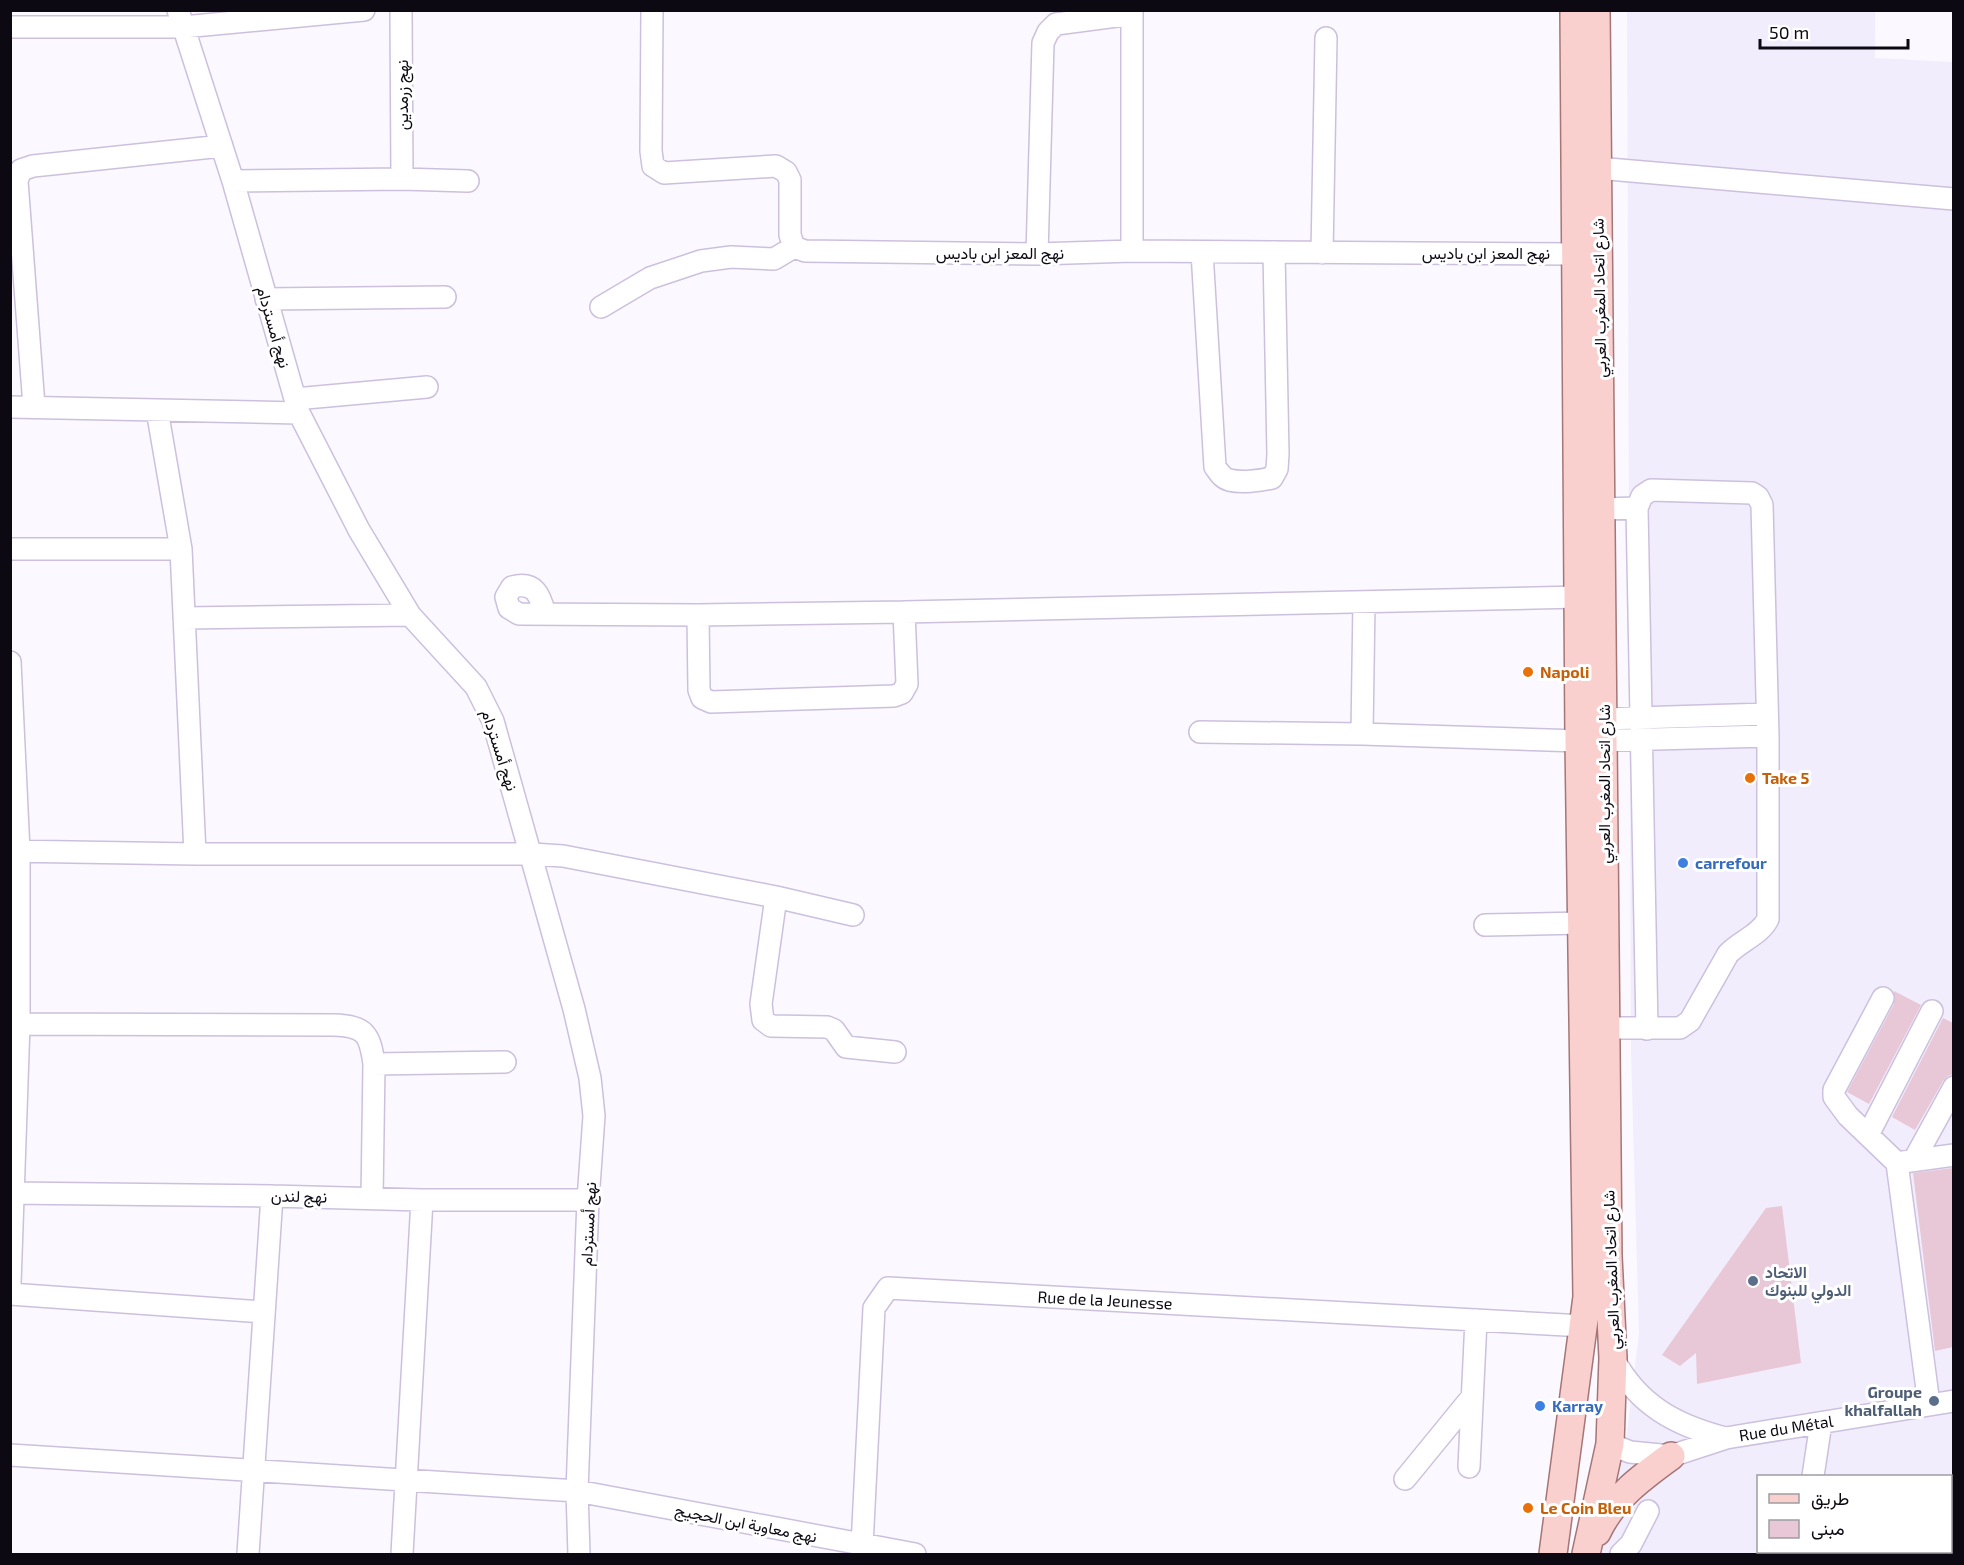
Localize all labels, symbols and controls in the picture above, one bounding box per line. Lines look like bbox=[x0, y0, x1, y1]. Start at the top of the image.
scale bar bbox=[1760, 12, 1908, 50]
text: 50 m bbox=[1769, 21, 1809, 43]
street label: نهج زرمدين bbox=[392, 60, 414, 130]
street label: شارع اتحاد المغرب العربي bbox=[1588, 218, 1614, 378]
street label: نهج المعز ابن باديس bbox=[936, 243, 1064, 265]
street label: نهج المعز ابن باديس bbox=[1422, 243, 1550, 265]
street label: نهج أمستردام bbox=[251, 284, 295, 371]
place label: Napoli bbox=[1540, 662, 1589, 681]
marker: Napoli bbox=[1521, 665, 1535, 679]
street label: شارع اتحاد المغرب العربي bbox=[1594, 704, 1618, 864]
street label: نهج أمستردام bbox=[476, 707, 523, 794]
place label: Take 5 bbox=[1762, 768, 1809, 787]
marker: Take 5 bbox=[1743, 771, 1757, 785]
place label: carrefour bbox=[1695, 853, 1767, 872]
marker: carrefour bbox=[1676, 856, 1690, 870]
street label: نهج أمستردام bbox=[576, 1181, 602, 1267]
street label: نهج لندن bbox=[271, 1186, 327, 1208]
street label: شارع اتحاد المغرب العربي bbox=[1598, 1190, 1628, 1350]
place label: الاتحاد الدولي للبنوك bbox=[1765, 1262, 1851, 1304]
marker: الاتحاد الدولي للبنوك bbox=[1746, 1274, 1760, 1288]
street label: Rue de la Jeunesse bbox=[1037, 1286, 1173, 1313]
place label: Groupe khalfallah bbox=[1844, 1382, 1922, 1419]
marker: Groupe khalfallah bbox=[1927, 1394, 1941, 1408]
place label: Karray bbox=[1552, 1396, 1603, 1416]
marker: Karray bbox=[1533, 1399, 1547, 1413]
street label: Rue du Métal bbox=[1737, 1411, 1835, 1444]
legend bbox=[1757, 1475, 1952, 1553]
text: طريق bbox=[1811, 1487, 1849, 1510]
place label: Le Coin Bleu bbox=[1540, 1498, 1631, 1517]
street label: نهج معاوية ابن الحجيج bbox=[673, 1499, 819, 1549]
marker: Le Coin Bleu bbox=[1521, 1501, 1535, 1515]
text: مبنى bbox=[1811, 1517, 1845, 1540]

